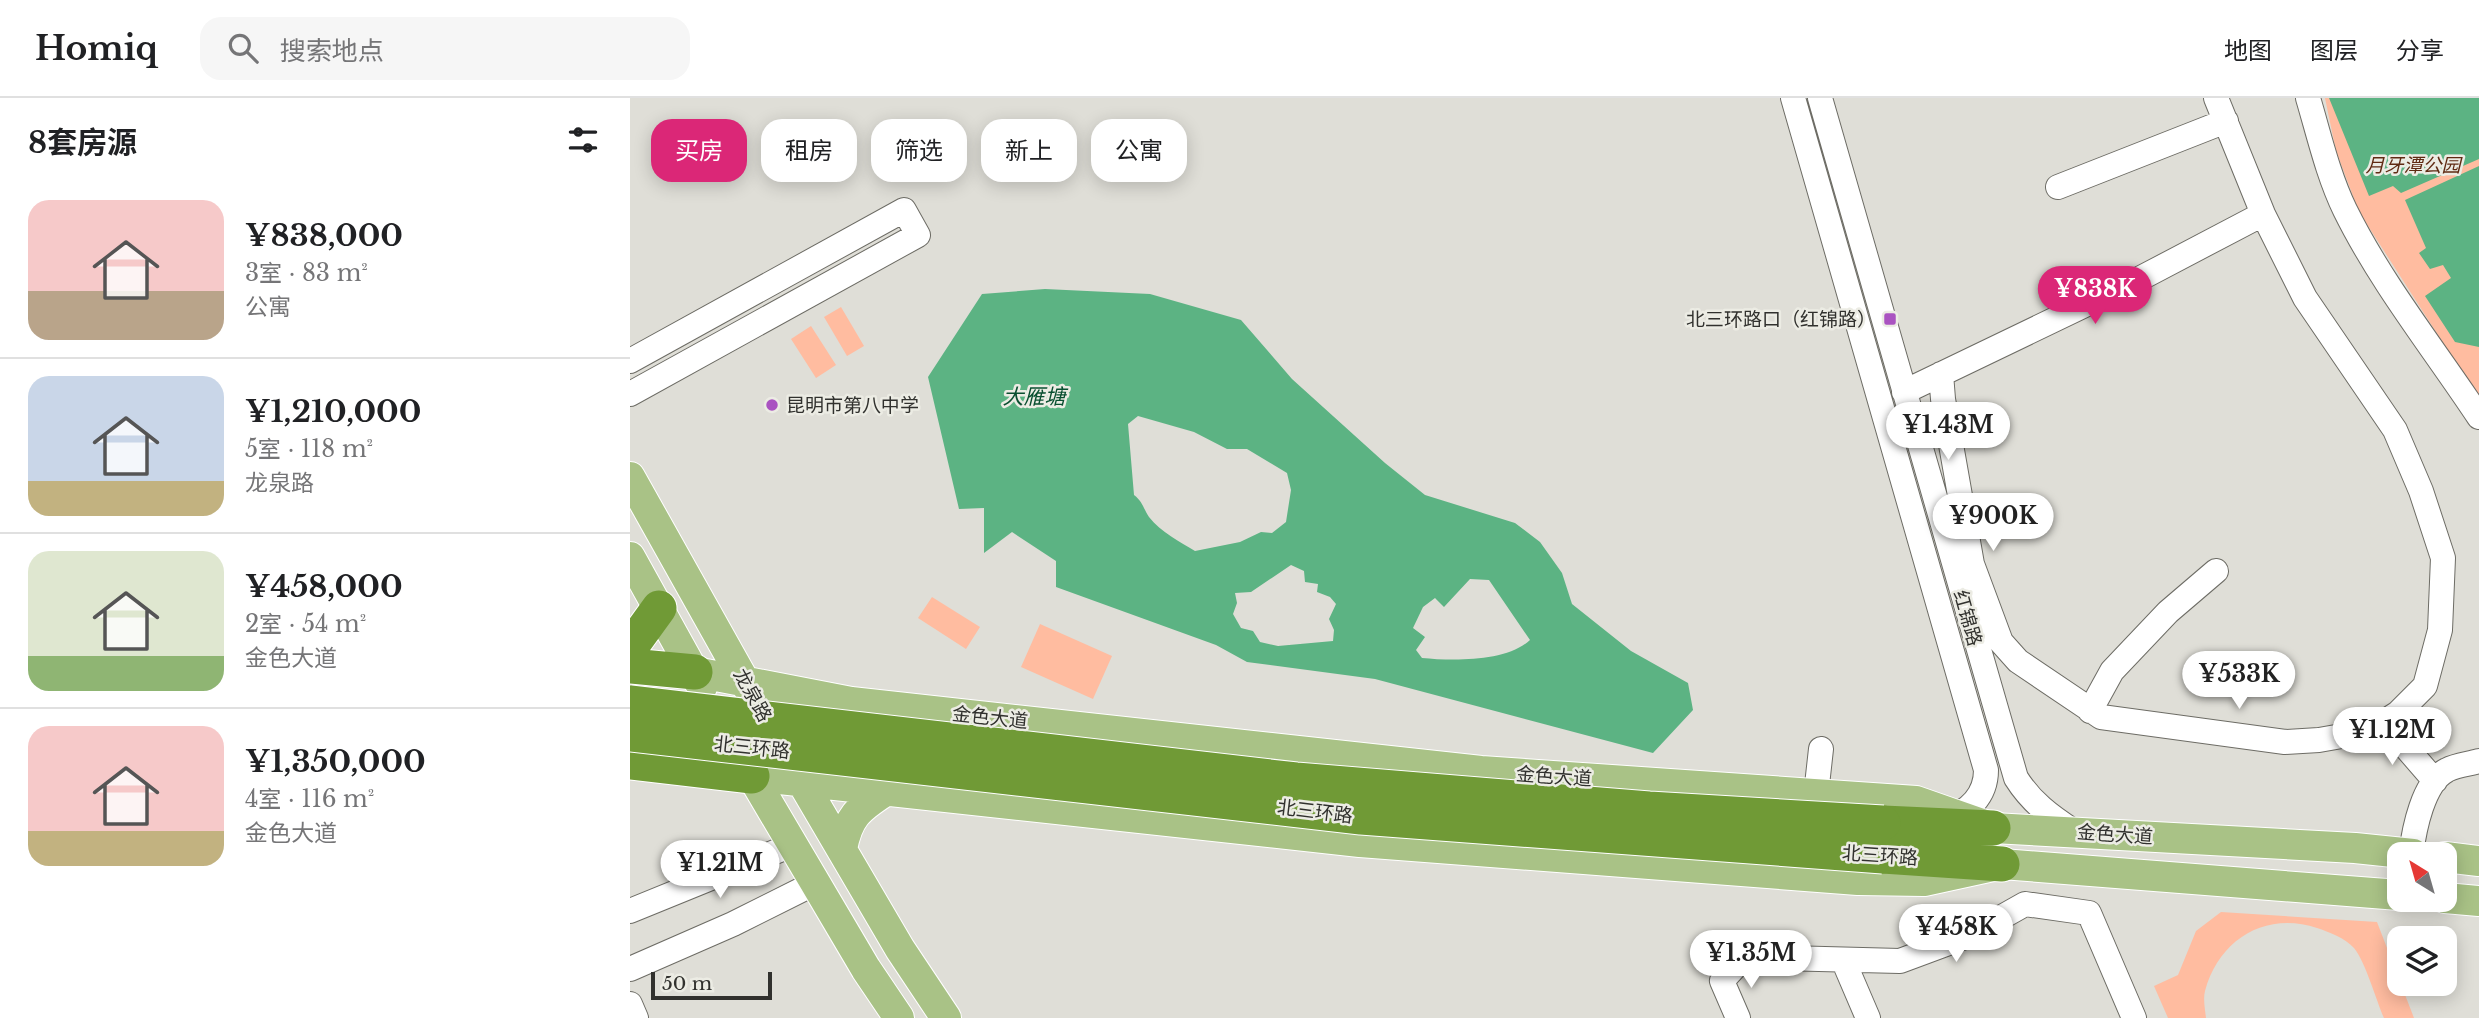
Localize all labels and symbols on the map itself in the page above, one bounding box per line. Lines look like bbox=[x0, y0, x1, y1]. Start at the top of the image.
park label: 月牙潭公园 bbox=[2365, 154, 2463, 177]
pin: ¥838K bbox=[2046, 266, 2144, 326]
place label: 北三环路口（红锦路） bbox=[1686, 308, 1876, 331]
marker: 北三环路口（红锦路） bbox=[1882, 311, 1898, 327]
water label: 大雁塘 bbox=[1003, 384, 1068, 410]
place label: 昆明市第八中学 bbox=[786, 394, 919, 417]
marker: 昆明市第八中学 bbox=[764, 397, 780, 413]
pin: ¥1.43M bbox=[1891, 402, 2005, 462]
pin: ¥900K bbox=[1944, 494, 2042, 553]
street label: 红锦路 bbox=[1949, 588, 1986, 649]
pin: ¥533K bbox=[2190, 652, 2288, 711]
street label: 龙泉路 bbox=[729, 665, 776, 726]
street label: 金色大道 bbox=[951, 702, 1029, 733]
pin: ¥1.12M bbox=[2335, 708, 2449, 767]
street label: 北三环路 bbox=[713, 732, 791, 763]
street label: 金色大道 bbox=[1515, 762, 1593, 791]
street label: 北三环路 bbox=[1276, 795, 1354, 828]
street label: 金色大道 bbox=[2076, 820, 2154, 849]
pin: ¥1.21M bbox=[663, 840, 777, 900]
street label: 北三环路 bbox=[1841, 841, 1919, 870]
north arrow bbox=[2387, 842, 2457, 912]
pin: ¥458K bbox=[1907, 904, 2005, 964]
pin: ¥1.35M bbox=[1694, 930, 1808, 990]
scale bar bbox=[651, 969, 772, 1001]

